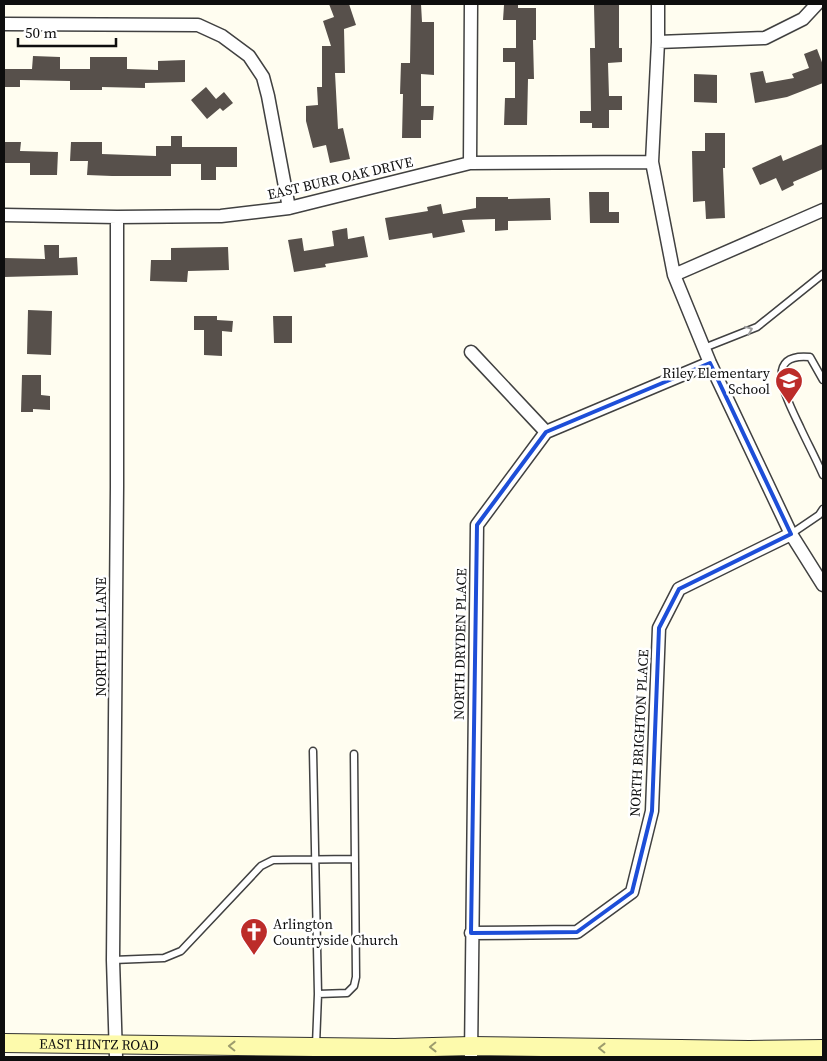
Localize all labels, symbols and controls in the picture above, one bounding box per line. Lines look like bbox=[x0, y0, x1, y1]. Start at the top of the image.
scale bar bbox=[18, 15, 115, 47]
text: 50 m bbox=[25, 22, 57, 43]
street label: EAST BURR OAK DRIVE bbox=[265, 152, 415, 204]
one-way arrow bbox=[744, 325, 753, 336]
place label: Riley Elementary School bbox=[662, 363, 771, 399]
school or university icon: Riley Elementary School bbox=[774, 366, 804, 405]
street label: NORTH DRYDEN PLACE bbox=[449, 568, 471, 720]
street label: NORTH ELM LANE bbox=[91, 577, 111, 697]
street label: NORTH BRIGHTON PLACE bbox=[625, 649, 653, 817]
place label: Arlington Countryside Church bbox=[273, 914, 398, 950]
church icon: Arlington Countryside Church bbox=[239, 917, 269, 956]
street label: EAST HINTZ ROAD bbox=[39, 1033, 159, 1055]
one-way arrow bbox=[228, 1041, 236, 1051]
one-way arrow bbox=[429, 1042, 436, 1052]
one-way arrow bbox=[598, 1043, 606, 1053]

